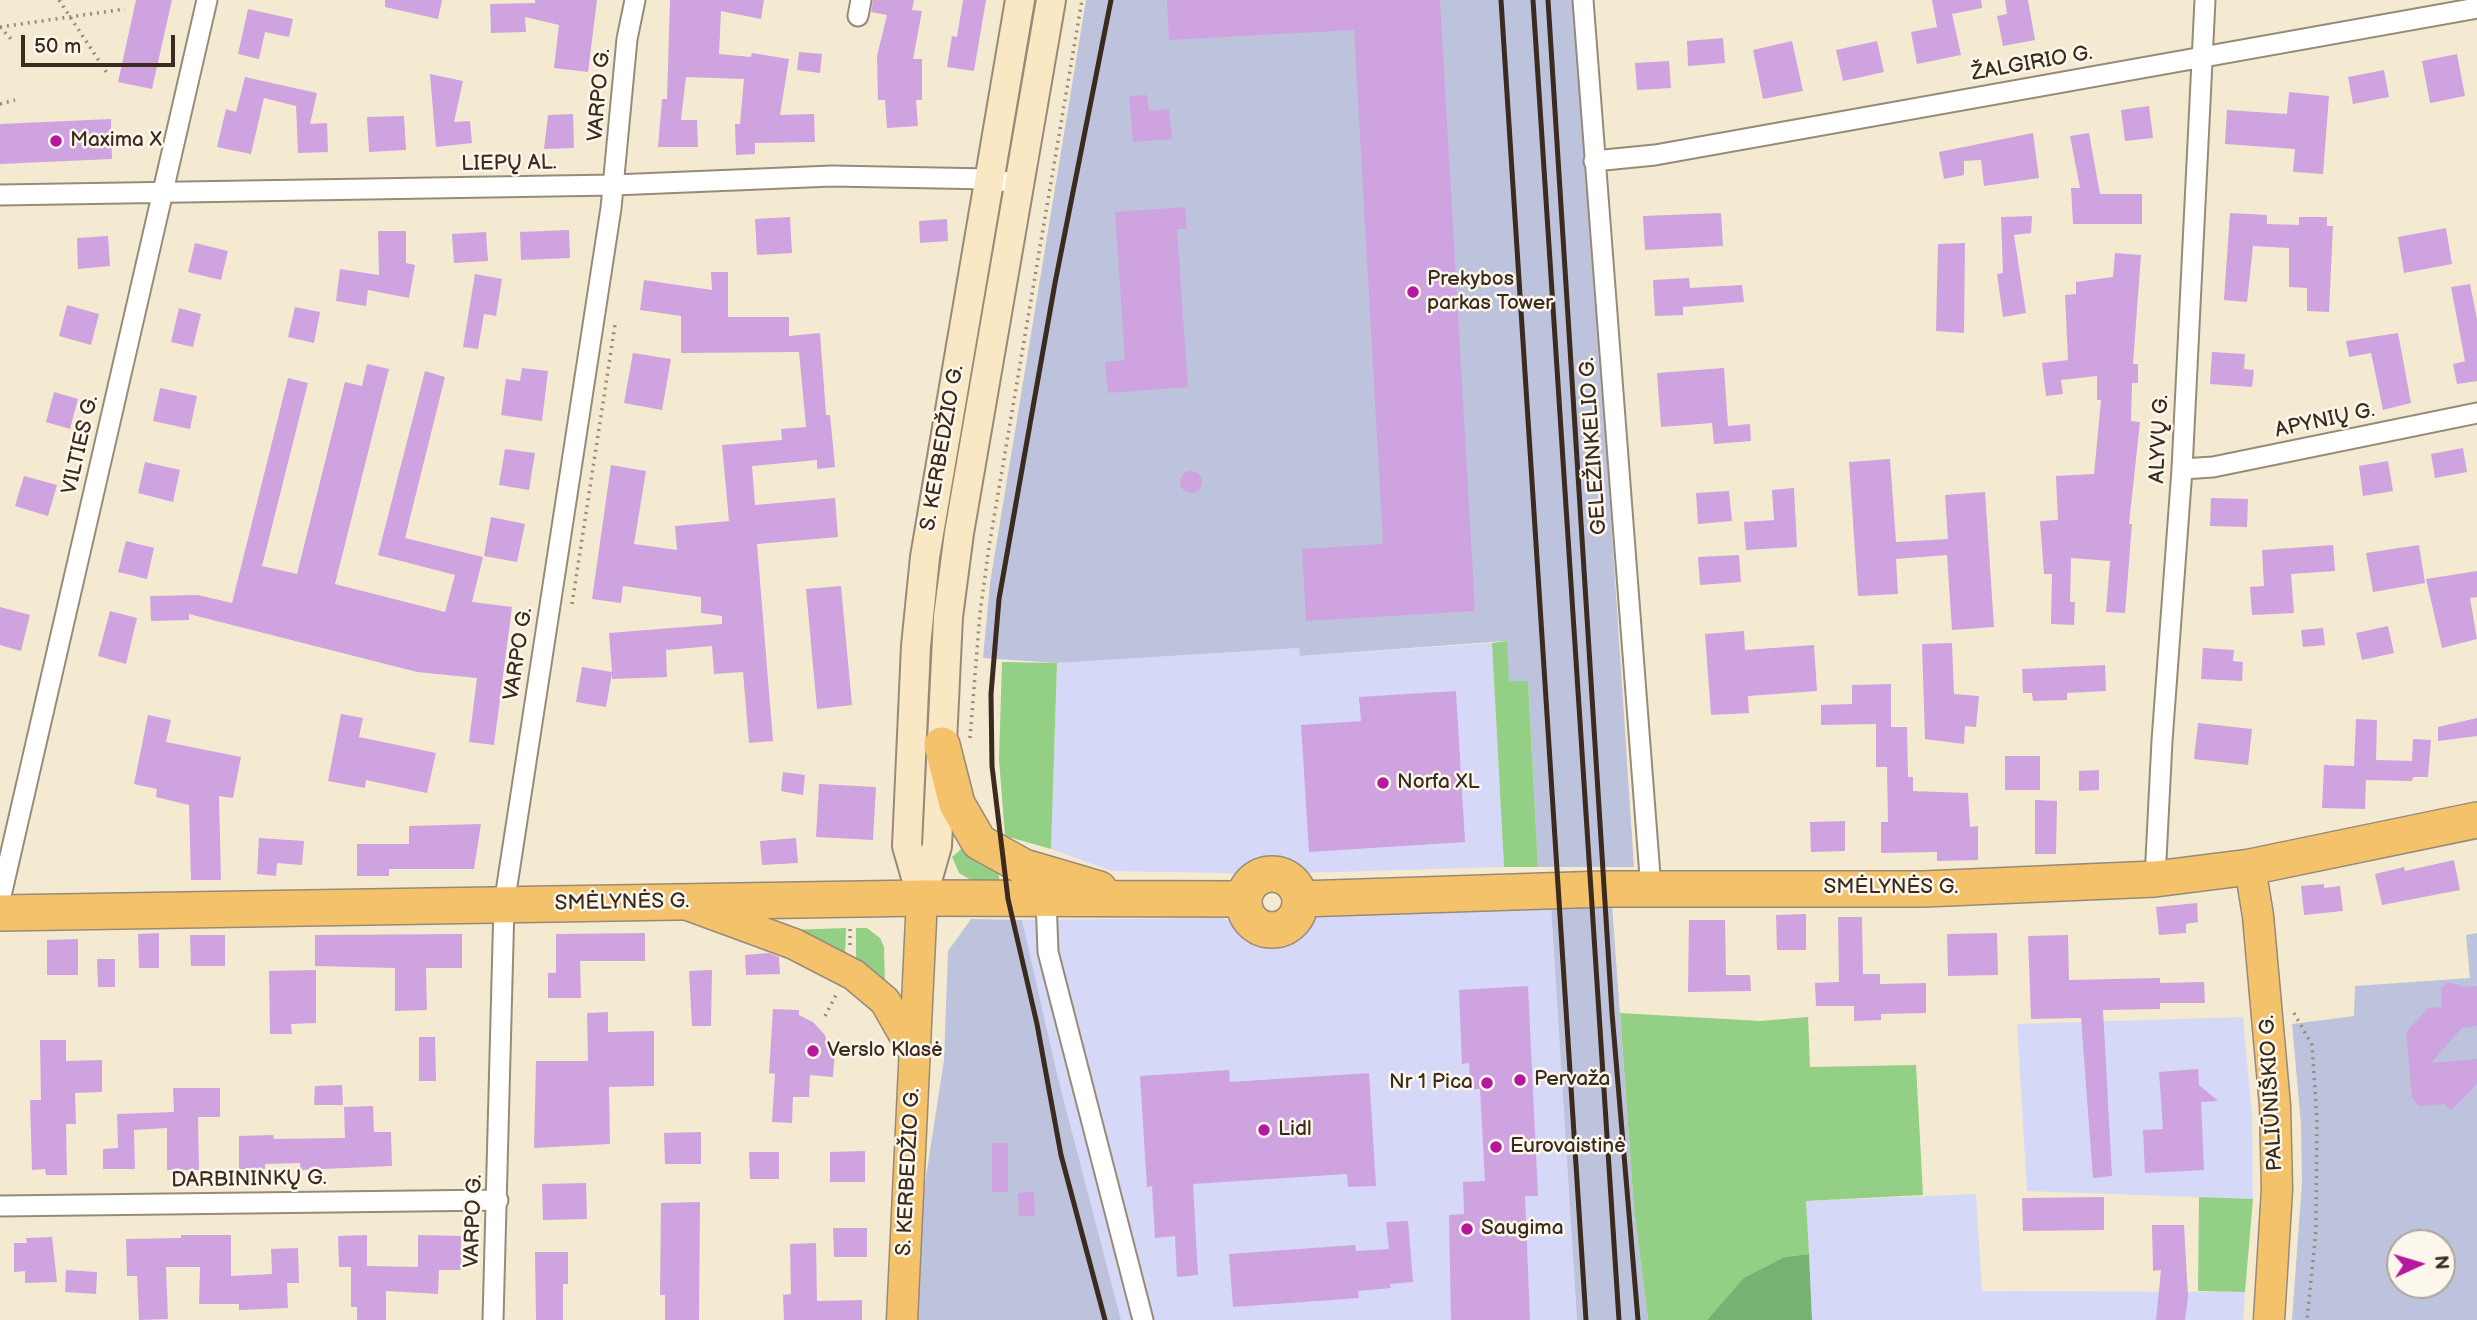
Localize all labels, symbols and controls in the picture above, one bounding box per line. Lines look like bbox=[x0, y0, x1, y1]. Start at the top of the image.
scale bar bbox=[24, 21, 178, 65]
text: 50 m bbox=[34, 34, 81, 59]
street label: ŽALGIRIO G. bbox=[1970, 41, 2094, 87]
street label: VARPO G. bbox=[583, 47, 617, 143]
place label: Maxima X bbox=[70, 128, 162, 154]
marker: Maxima X bbox=[48, 133, 64, 149]
street label: LIEPŲ AL. bbox=[461, 151, 557, 177]
place label: Prekybos parkas Tower bbox=[1427, 267, 1553, 317]
marker: Prekybos parkas Tower bbox=[1405, 284, 1421, 300]
street label: GELEŽINKELIO G. bbox=[1575, 356, 1613, 536]
street label: S. KERBEDŽIO G. bbox=[916, 363, 970, 533]
street label: VILTIES G. bbox=[57, 393, 105, 497]
street label: ALYVŲ G. bbox=[2145, 394, 2175, 484]
street label: APYNIŲ G. bbox=[2273, 398, 2377, 444]
street label: VARPO G. bbox=[499, 606, 539, 702]
place label: Norfa XL bbox=[1397, 770, 1480, 796]
marker: Norfa XL bbox=[1375, 775, 1391, 791]
street label: SMĖLYNĖS G. bbox=[1824, 875, 1958, 901]
street label: SMĖLYNĖS G. bbox=[554, 889, 690, 917]
street label: PALIŪNIŠKIO G. bbox=[2255, 1014, 2289, 1172]
place label: Verslo Klasė bbox=[827, 1038, 943, 1064]
marker: Verslo Klasė bbox=[805, 1043, 821, 1059]
place label: Pervaža bbox=[1534, 1067, 1610, 1093]
place label: Nr 1 Pica bbox=[1389, 1070, 1473, 1096]
marker: Pervaža bbox=[1512, 1072, 1528, 1088]
marker: Nr 1 Pica bbox=[1479, 1075, 1495, 1091]
street label: S. KERBEDŽIO G. bbox=[892, 1087, 926, 1257]
place label: Lidl bbox=[1278, 1117, 1312, 1143]
marker: Lidl bbox=[1256, 1122, 1272, 1138]
place label: Eurovaistinė bbox=[1510, 1134, 1625, 1160]
marker: Eurovaistinė bbox=[1488, 1139, 1504, 1155]
street label: DARBININKŲ G. bbox=[171, 1166, 327, 1194]
street label: VARPO G. bbox=[460, 1174, 488, 1268]
place label: Saugima bbox=[1481, 1216, 1564, 1242]
marker: Saugima bbox=[1459, 1221, 1475, 1237]
north arrow bbox=[2386, 1229, 2456, 1299]
text: N bbox=[2428, 1255, 2452, 1271]

